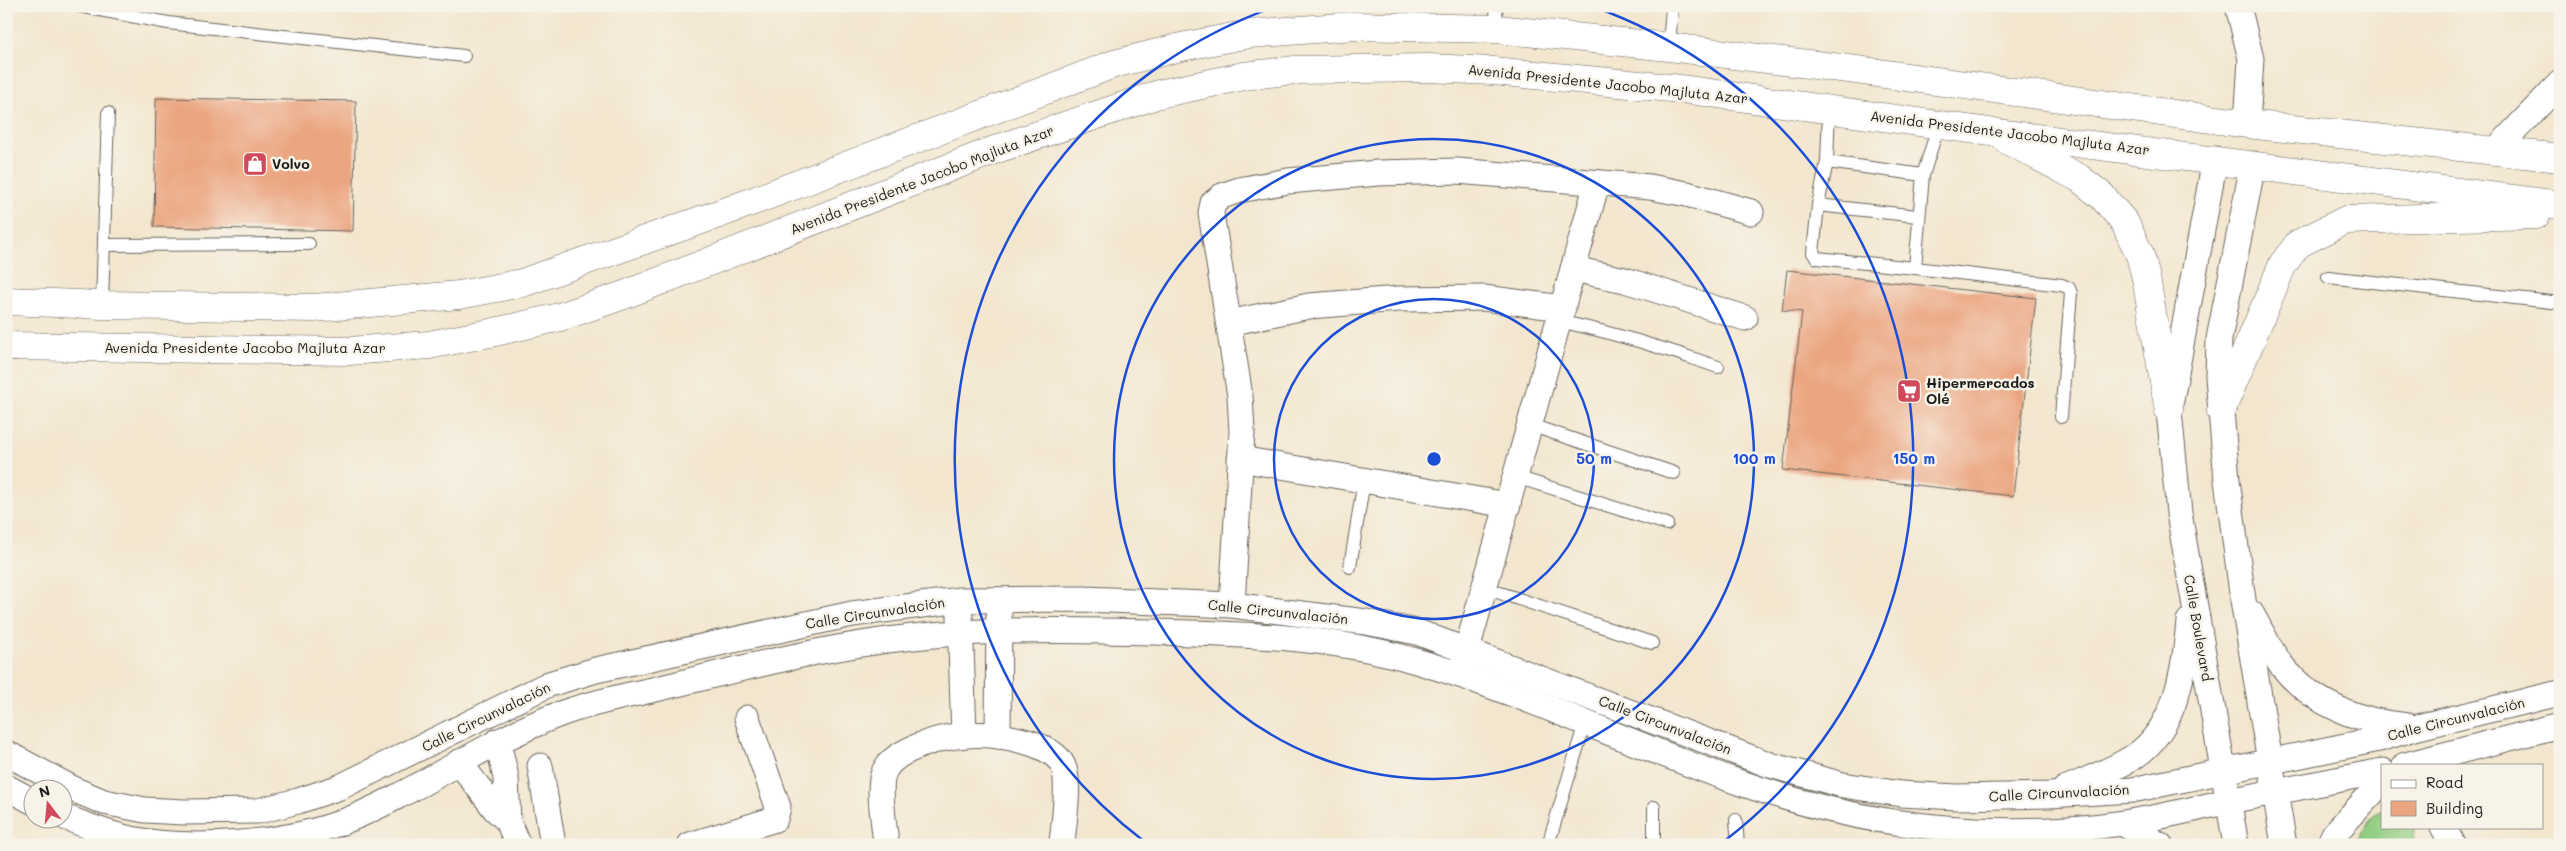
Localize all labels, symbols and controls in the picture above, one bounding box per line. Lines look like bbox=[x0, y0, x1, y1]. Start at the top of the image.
street label: Avenida Presidente Jacobo Majluta Azar bbox=[1467, 59, 1749, 108]
street label: Avenida Presidente Jacobo Majluta Azar bbox=[1869, 106, 2151, 159]
street label: Avenida Presidente Jacobo Majluta Azar bbox=[787, 120, 1057, 239]
shop icon: Volvo bbox=[242, 151, 268, 177]
place label: Volvo bbox=[272, 154, 310, 173]
street label: Avenida Presidente Jacobo Majluta Azar bbox=[104, 338, 386, 357]
place label: Hipermercados Olé bbox=[1926, 373, 2035, 408]
supermarket icon: Hipermercados Olé bbox=[1896, 378, 1922, 404]
text: 50 m bbox=[1576, 448, 1612, 468]
text: 100 m bbox=[1732, 448, 1776, 468]
text: 150 m bbox=[1893, 448, 1935, 468]
centre of rings bbox=[1425, 450, 1443, 468]
street label: Calle Boulevard bbox=[2180, 573, 2217, 683]
street label: Calle Circunvalación bbox=[804, 592, 946, 633]
street label: Calle Circunvalación bbox=[1207, 595, 1349, 628]
street label: Calle Circunvalación bbox=[418, 677, 553, 756]
street label: Calle Circunvalación bbox=[1596, 690, 1734, 759]
street label: Calle Circunvalación bbox=[2385, 692, 2526, 745]
legend bbox=[2381, 764, 2544, 828]
text: Road bbox=[2426, 772, 2463, 792]
north arrow bbox=[22, 778, 72, 828]
street label: Calle Circunvalación bbox=[1988, 779, 2130, 806]
text: N bbox=[37, 780, 52, 802]
text: Building bbox=[2426, 798, 2483, 818]

